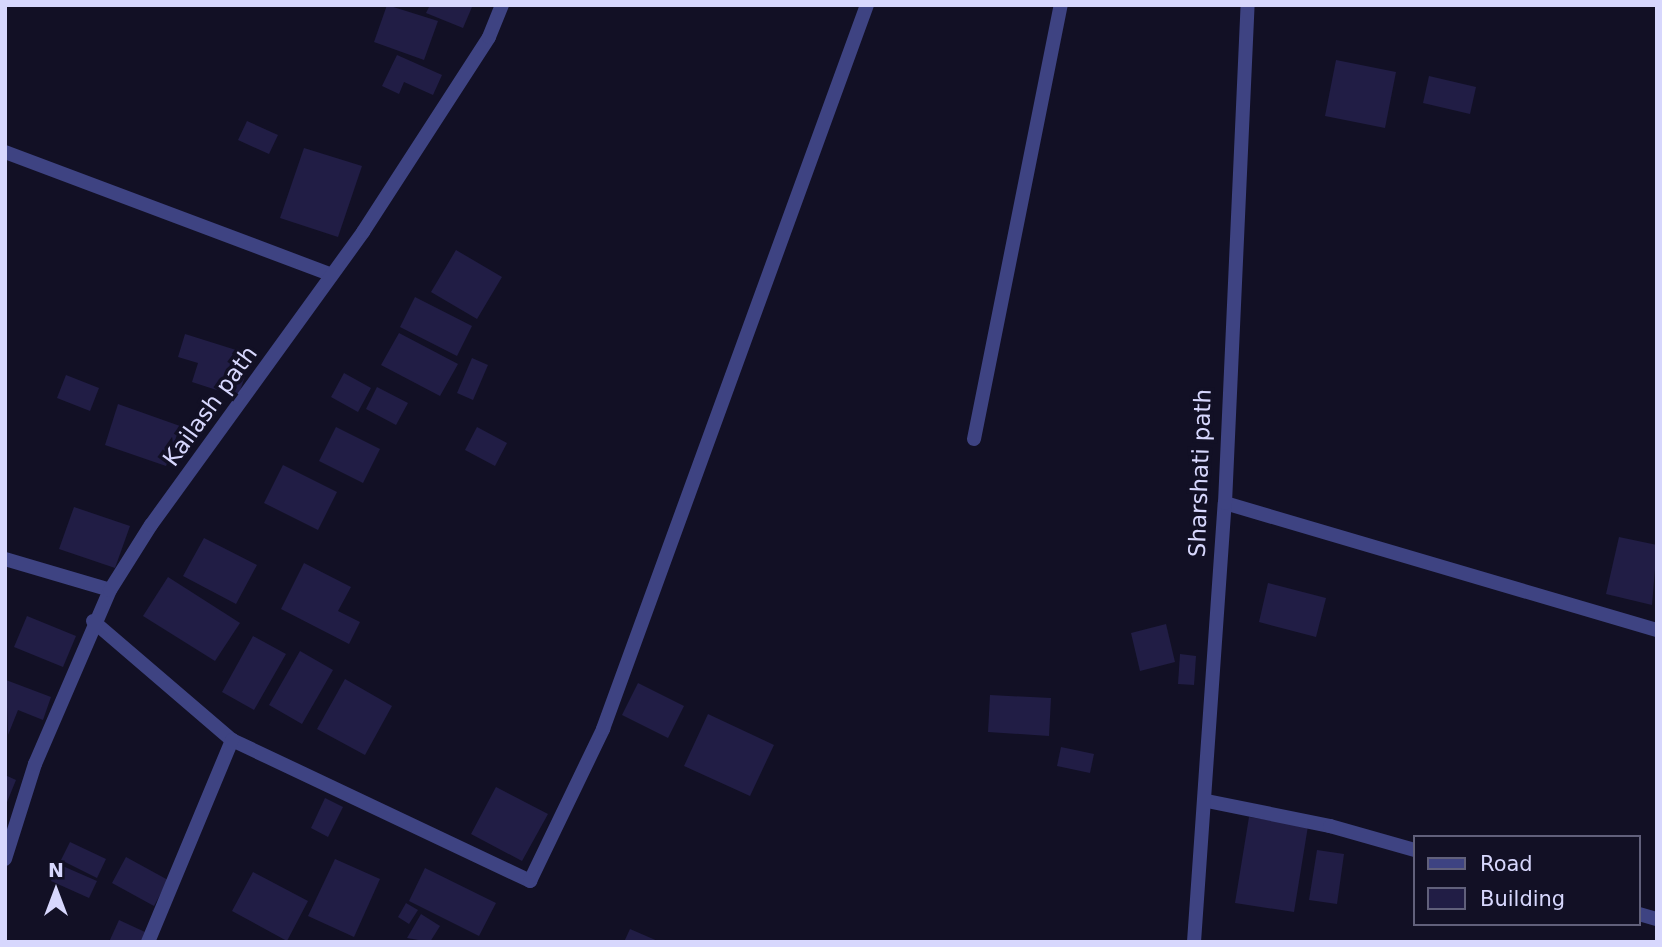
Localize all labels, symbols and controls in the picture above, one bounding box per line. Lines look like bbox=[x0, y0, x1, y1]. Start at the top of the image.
street label: Kailash path bbox=[157, 341, 263, 471]
street label: Sharshati path bbox=[1183, 388, 1217, 558]
legend bbox=[1414, 835, 1641, 926]
text: Road bbox=[1480, 852, 1533, 876]
north arrow bbox=[21, 856, 91, 926]
text: N bbox=[48, 859, 64, 881]
text: Building bbox=[1480, 887, 1565, 911]

